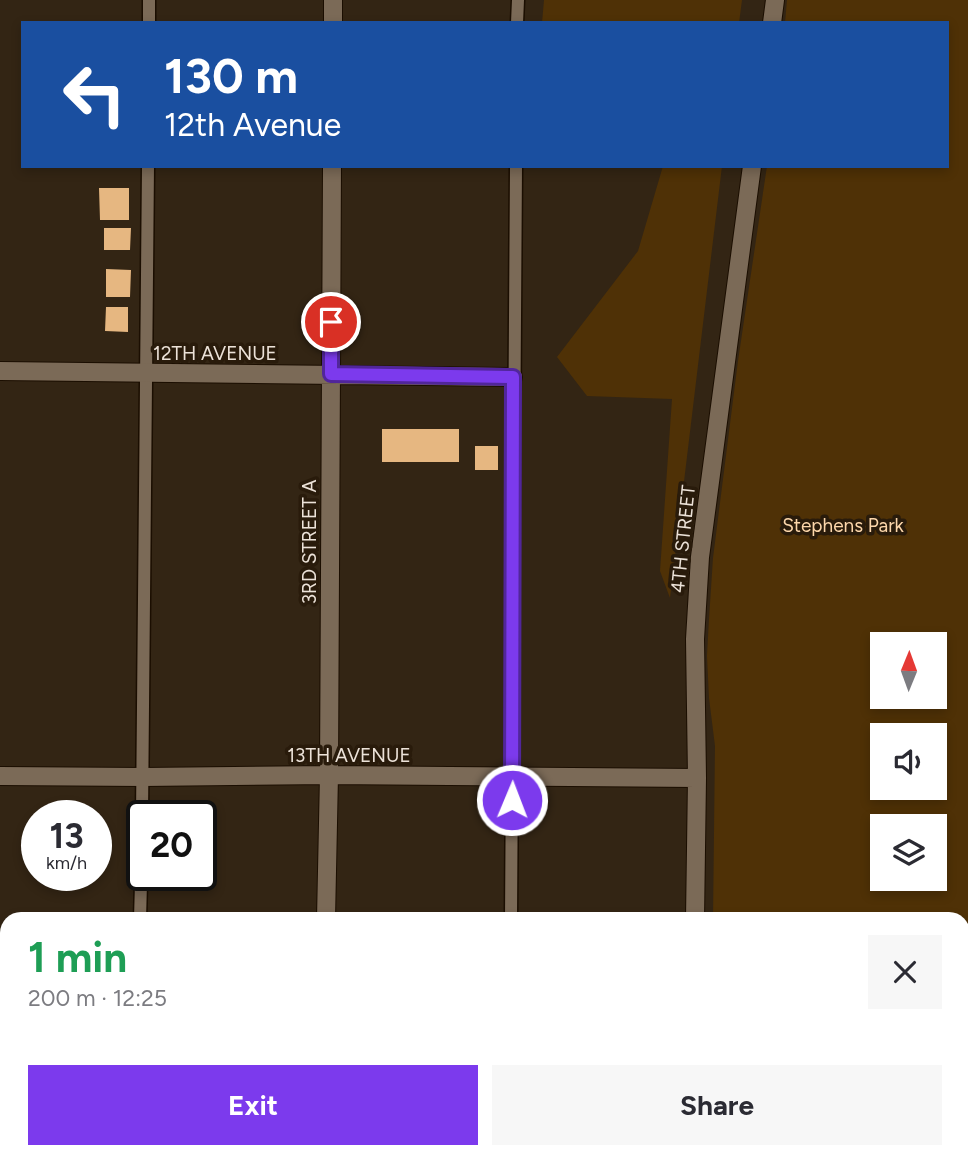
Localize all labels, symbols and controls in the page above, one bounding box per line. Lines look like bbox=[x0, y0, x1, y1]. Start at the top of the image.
text: 130 m bbox=[164, 46, 298, 105]
icon: left bbox=[49, 49, 140, 140]
text: 12th Avenue bbox=[164, 106, 341, 144]
pin bbox=[301, 292, 361, 352]
icon: arrive bbox=[312, 303, 350, 341]
street label: 12TH AVENUE bbox=[153, 342, 277, 365]
street label: 3RD STREET A bbox=[298, 480, 321, 604]
street label: 4TH STREET bbox=[666, 483, 700, 594]
park label: Stephens Park bbox=[782, 514, 905, 537]
north arrow bbox=[870, 632, 947, 709]
map controls bbox=[870, 632, 947, 891]
button: sound bbox=[870, 723, 947, 800]
street label: 13TH AVENUE bbox=[287, 744, 411, 767]
position arrow bbox=[475, 763, 549, 837]
speed limit sign: 20 bbox=[126, 800, 217, 891]
button: layers bbox=[870, 814, 947, 891]
text: 13 bbox=[49, 815, 84, 857]
text: km/h bbox=[46, 852, 87, 874]
text: 1 min bbox=[28, 932, 127, 983]
button: close bbox=[868, 935, 942, 1009]
text: 200 m · 12:25 bbox=[28, 984, 167, 1012]
button: Exit bbox=[28, 1065, 478, 1145]
button: Share bbox=[492, 1065, 942, 1145]

